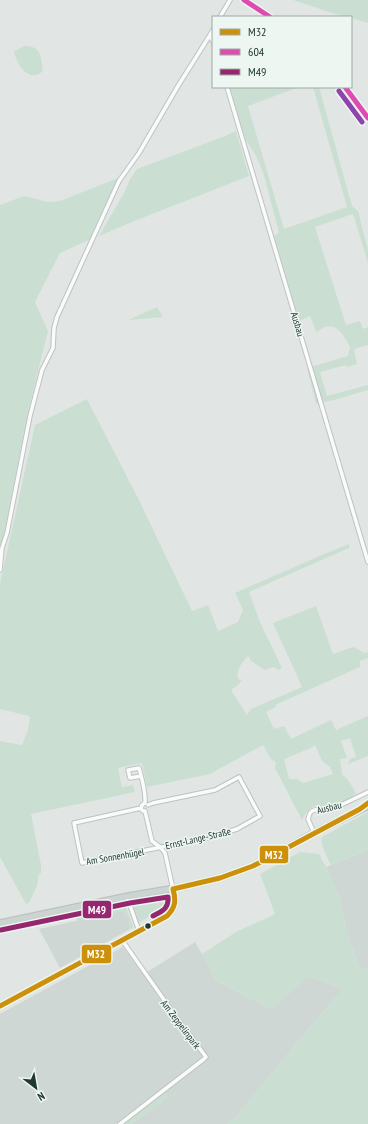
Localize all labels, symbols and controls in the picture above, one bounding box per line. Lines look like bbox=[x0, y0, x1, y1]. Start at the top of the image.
legend bbox=[212, 16, 352, 88]
text: M32 bbox=[248, 24, 266, 39]
text: 604 bbox=[248, 44, 265, 59]
text: M49 bbox=[248, 64, 266, 79]
street label: Ausbau bbox=[288, 310, 307, 338]
street label: Ausbau bbox=[315, 798, 343, 817]
street label: Ernst-Lange-Straße bbox=[164, 825, 232, 852]
street label: Am Sonnenhügel bbox=[85, 845, 146, 868]
line badge: M32 bbox=[259, 845, 289, 864]
text: M32 bbox=[265, 848, 283, 862]
line badge: M49 bbox=[82, 900, 112, 919]
text: M49 bbox=[88, 903, 106, 917]
unlabelled marker bbox=[143, 921, 153, 931]
line badge: M32 bbox=[81, 944, 112, 964]
text: M32 bbox=[87, 947, 105, 961]
street label: Am Zeppelinpark bbox=[158, 997, 203, 1051]
north arrow bbox=[16, 1068, 56, 1108]
text: N bbox=[35, 1089, 47, 1104]

